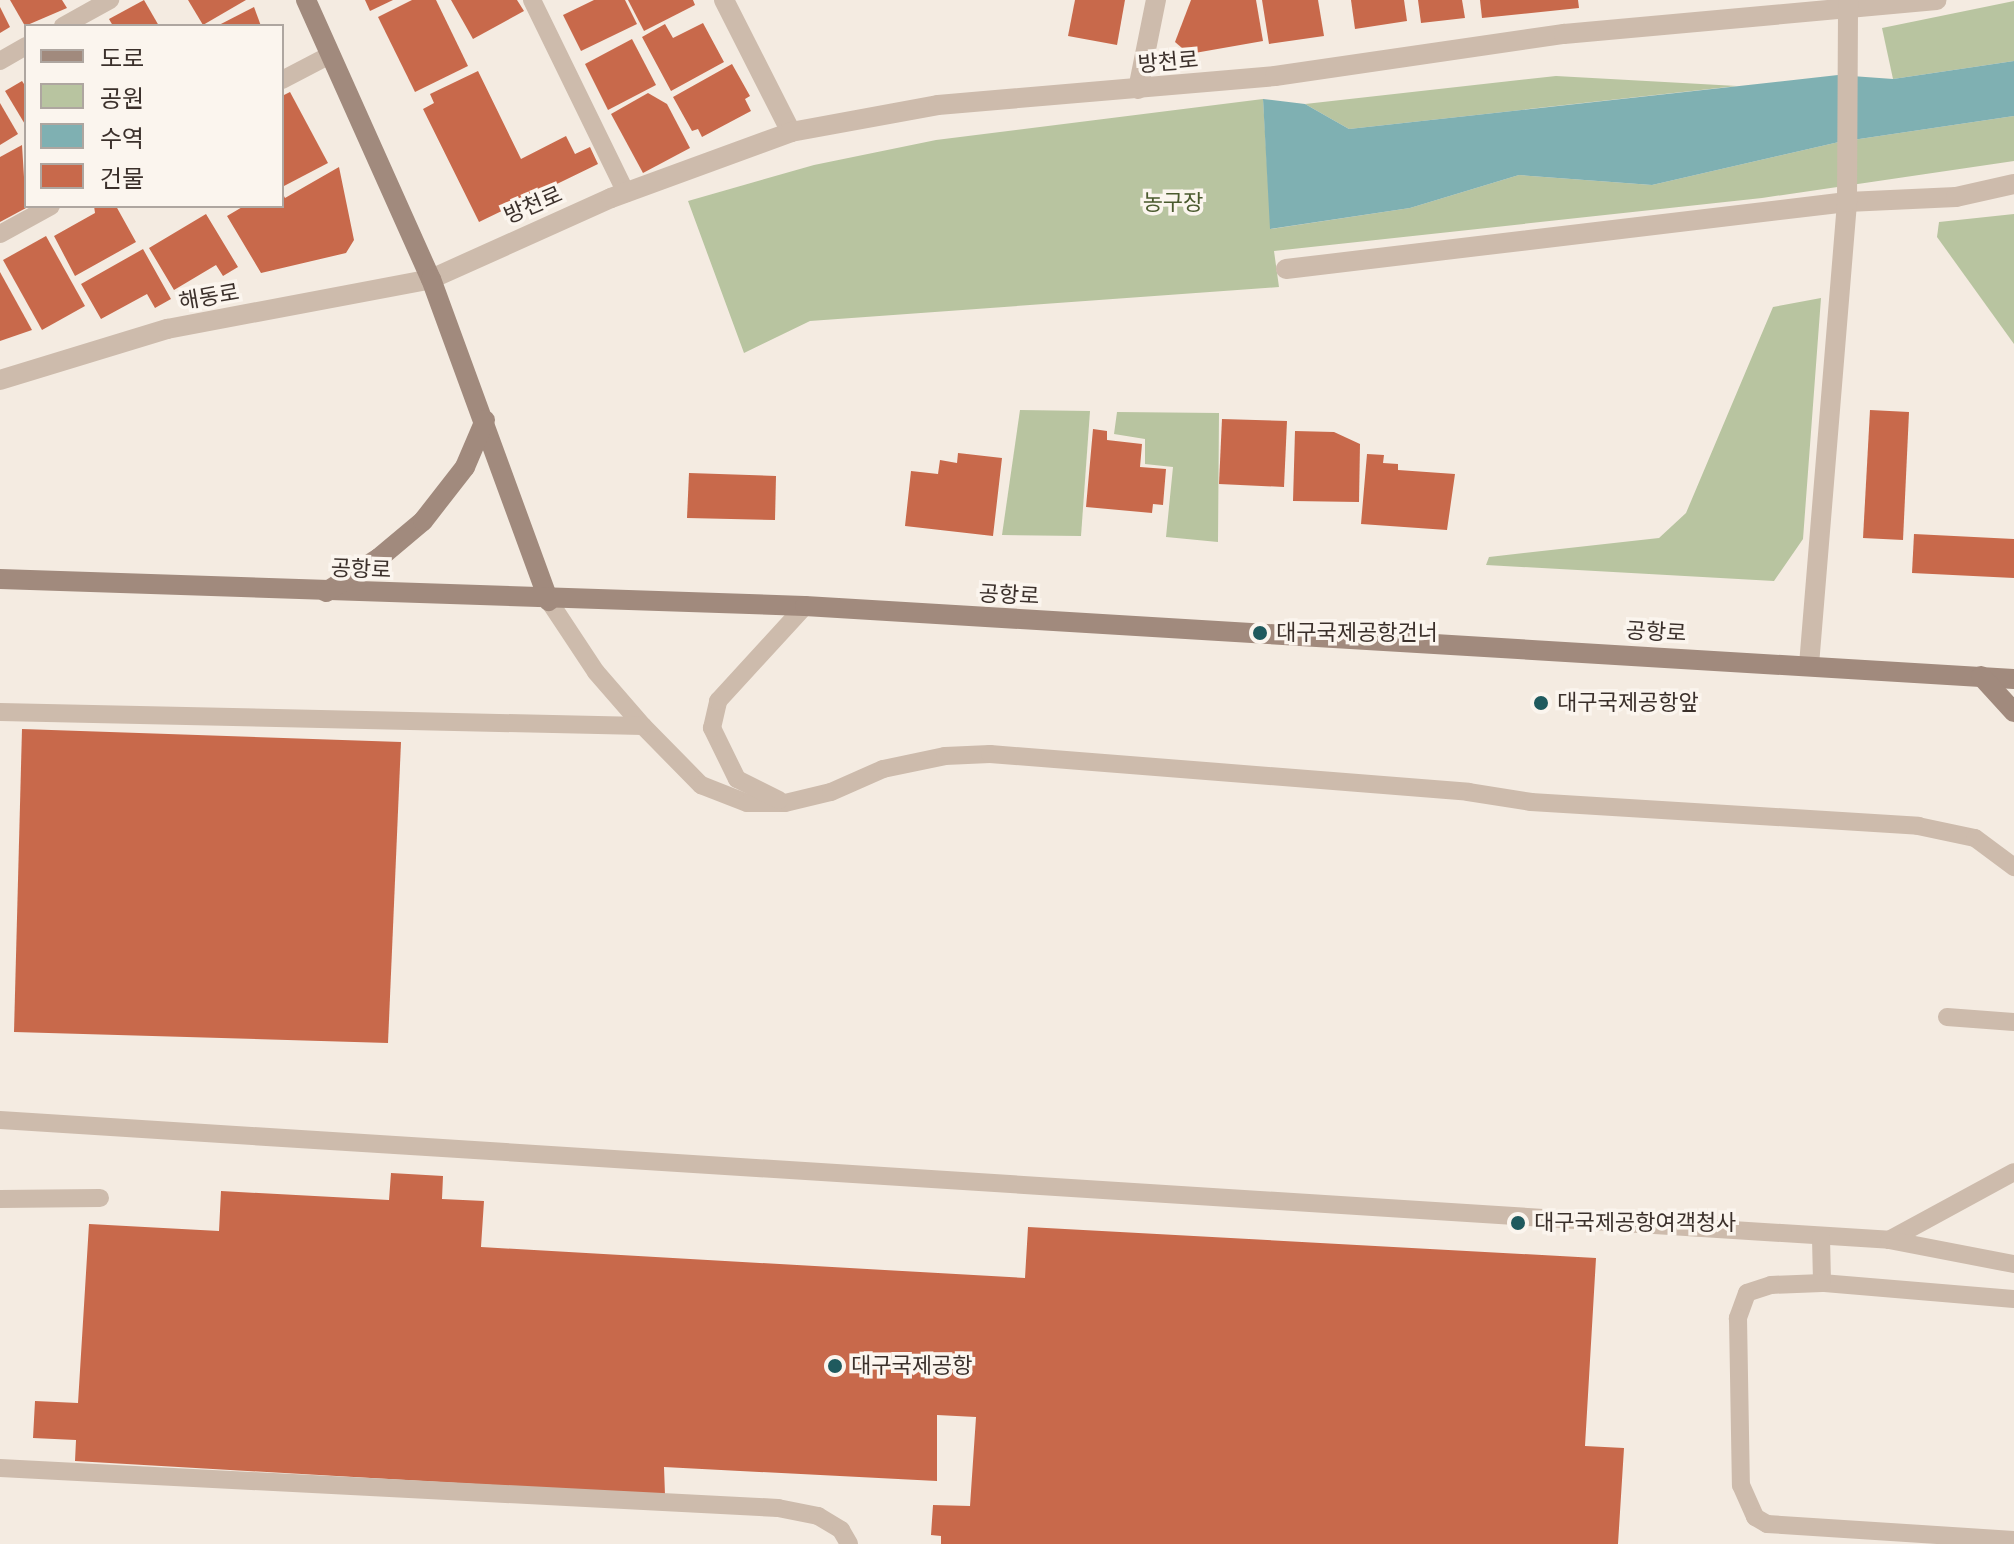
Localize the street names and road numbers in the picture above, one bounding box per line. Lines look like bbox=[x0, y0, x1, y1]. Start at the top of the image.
street label: 방천로 bbox=[1137, 46, 1199, 78]
street label: 방천로 bbox=[500, 181, 566, 229]
street label: 해동로 bbox=[177, 279, 241, 315]
street label: 공항로 bbox=[330, 555, 392, 583]
street label: 공항로 bbox=[978, 580, 1040, 610]
street label: 공항로 bbox=[1625, 617, 1687, 647]

